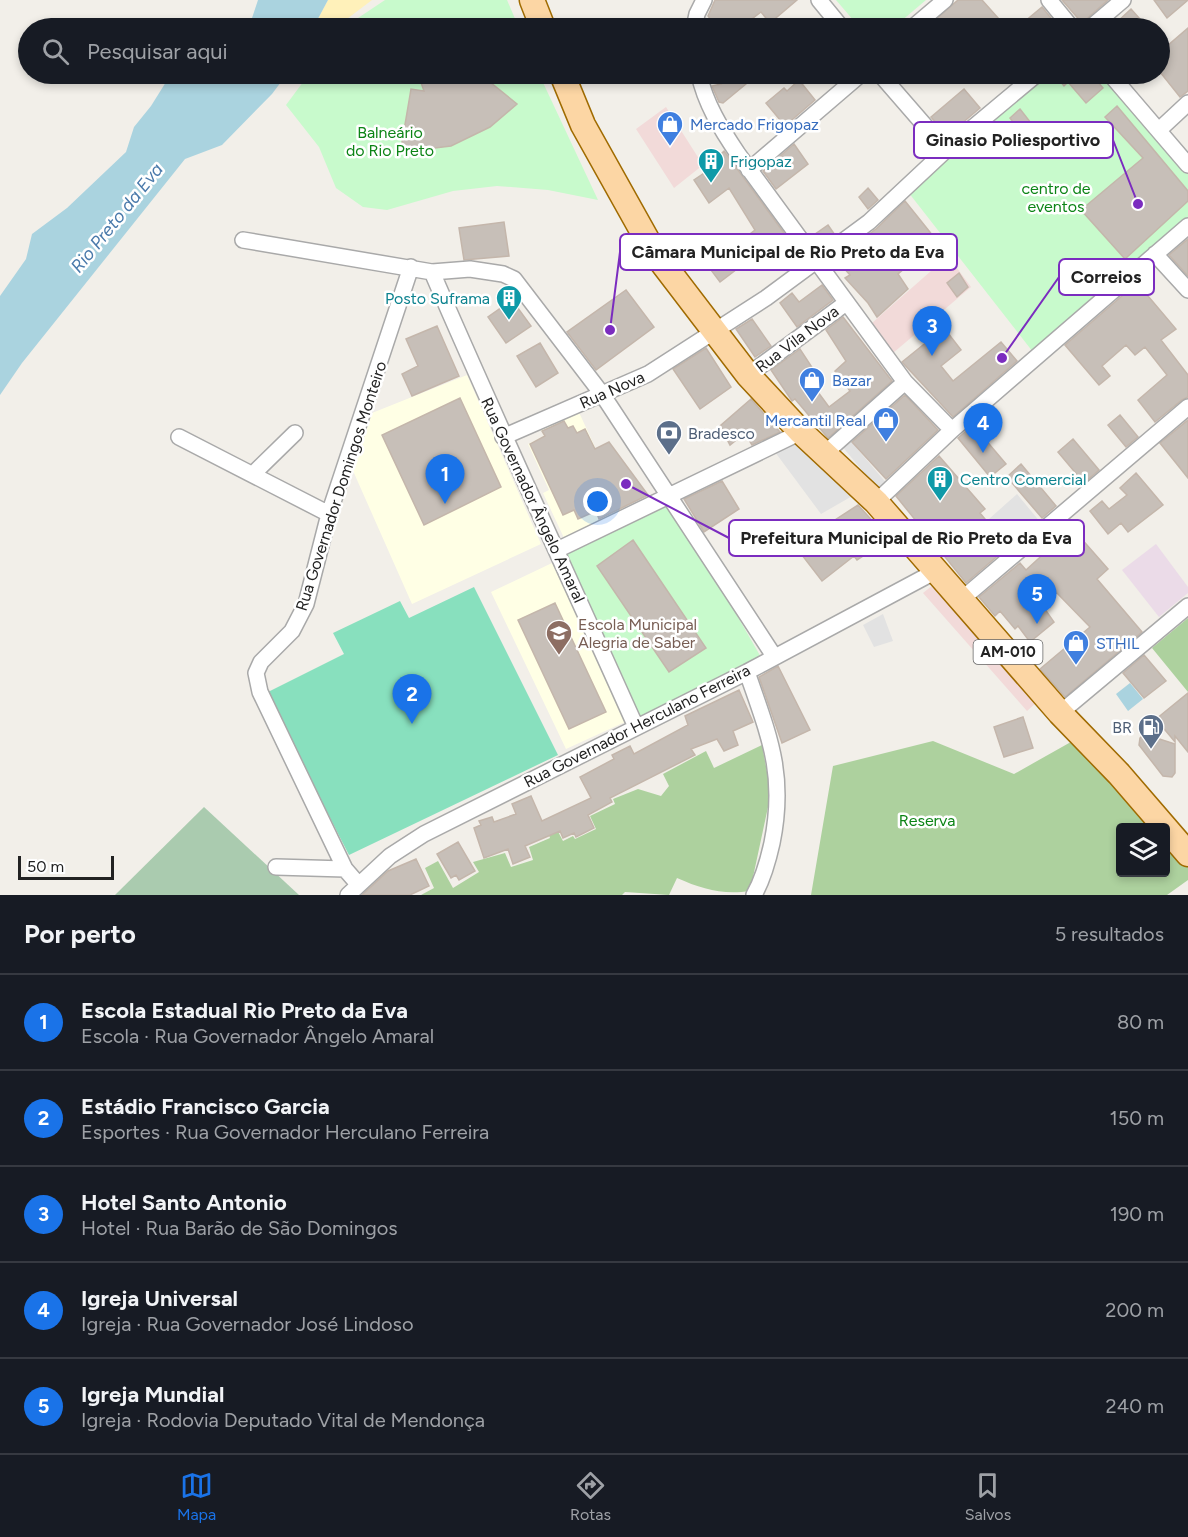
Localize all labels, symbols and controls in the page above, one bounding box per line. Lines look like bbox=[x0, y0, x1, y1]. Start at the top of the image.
search box bbox=[18, 18, 1170, 84]
icon: search bbox=[39, 35, 72, 68]
text: Pesquisar aqui bbox=[87, 38, 228, 65]
shop icon: Mercado Frigopaz bbox=[655, 109, 685, 147]
place label: Mercado Frigopaz bbox=[690, 115, 819, 134]
callout: Ginasio Poliesportivo bbox=[914, 122, 1113, 158]
park label: Balneário do Rio Preto bbox=[346, 123, 434, 160]
text: Ginasio Poliesportivo bbox=[926, 129, 1100, 151]
building icon: Frigopaz bbox=[696, 146, 726, 184]
place label: Frigopaz bbox=[730, 152, 792, 171]
water label: Rio Preto da Eva bbox=[66, 158, 168, 277]
park label: centro de eventos bbox=[1021, 179, 1091, 216]
callout: Câmara Municipal de Rio Preto da Eva bbox=[620, 234, 957, 270]
text: Câmara Municipal de Rio Preto da Eva bbox=[632, 241, 944, 263]
callout: Correios bbox=[1059, 259, 1154, 295]
text: Correios bbox=[1071, 266, 1142, 288]
building icon: Posto Suframa bbox=[494, 283, 524, 321]
place label: Posto Suframa bbox=[385, 289, 490, 308]
street label: Rua Vila Nova bbox=[752, 302, 842, 376]
pin: 3 bbox=[912, 306, 952, 356]
street label: Rua Governador Domingos Monteiro bbox=[292, 359, 390, 613]
shop icon: Bazar bbox=[797, 365, 827, 403]
street label: Rua Nova bbox=[577, 367, 647, 413]
place label: Bazar bbox=[832, 371, 872, 390]
street label: Rua Governador Ângelo Amaral bbox=[477, 394, 589, 606]
pin: 4 bbox=[964, 404, 1002, 453]
shop icon: Mercantil Real bbox=[871, 405, 901, 443]
place label: Mercantil Real bbox=[765, 411, 866, 430]
bank icon: Bradesco bbox=[654, 418, 684, 456]
place label: Bradesco bbox=[688, 424, 755, 443]
pin: 1 bbox=[426, 454, 464, 504]
building icon: Centro Comercial bbox=[925, 464, 955, 502]
place label: Centro Comercial bbox=[960, 470, 1087, 489]
your location bbox=[583, 487, 612, 516]
callout: Prefeitura Municipal de Rio Preto da Eva bbox=[729, 520, 1084, 556]
text: Prefeitura Municipal de Rio Preto da Eva bbox=[740, 527, 1072, 549]
pin: 5 bbox=[1018, 574, 1056, 624]
place label: Escola Municipal Alegria de Saber bbox=[578, 615, 697, 652]
school or university icon: Escola Municipal Alegria de Saber bbox=[544, 618, 574, 656]
shop icon: STHIL bbox=[1061, 628, 1091, 666]
place label: STHIL bbox=[1096, 634, 1140, 653]
road number: AM-010 bbox=[974, 640, 1042, 664]
street label: Rua Governador Herculano Ferreira bbox=[521, 660, 753, 792]
pin: 2 bbox=[392, 674, 432, 724]
fuel station icon: BR bbox=[1136, 712, 1166, 750]
place label: BR bbox=[1112, 718, 1132, 737]
park label: Reserva bbox=[899, 811, 955, 830]
map controls bbox=[1116, 823, 1170, 877]
button: layers bbox=[1116, 823, 1170, 877]
scale bar bbox=[18, 853, 114, 881]
text: 50 m bbox=[27, 857, 64, 876]
text: Por perto bbox=[24, 918, 136, 950]
text: 5 resultados bbox=[1055, 922, 1164, 946]
text: Escola Estadual Rio Preto da Eva bbox=[81, 997, 408, 1024]
text: 1 bbox=[39, 1010, 48, 1034]
text: 80 m bbox=[1117, 1010, 1164, 1034]
text: Escola · Rua Governador Ângelo Amaral bbox=[81, 1024, 434, 1048]
text: Estádio Francisco Garcia bbox=[81, 1093, 330, 1120]
text: 2 bbox=[38, 1106, 49, 1130]
text: 150 m bbox=[1109, 1106, 1164, 1130]
text: Esportes · Rua Governador Herculano Ferreira bbox=[81, 1120, 489, 1144]
text: Hotel Santo Antonio bbox=[81, 1189, 287, 1216]
text: 3 bbox=[38, 1202, 49, 1226]
text: 190 m bbox=[1110, 1202, 1164, 1226]
text: Hotel · Rua Barão de São Domingos bbox=[81, 1216, 398, 1240]
text: Igreja Universal bbox=[81, 1285, 238, 1312]
text: 4 bbox=[37, 1298, 50, 1322]
text: 200 m bbox=[1105, 1298, 1164, 1322]
text: Igreja · Rua Governador José Lindoso bbox=[81, 1312, 414, 1336]
text: Igreja Mundial bbox=[81, 1381, 224, 1408]
text: 5 bbox=[38, 1394, 49, 1418]
text: 240 m bbox=[1106, 1394, 1164, 1418]
text: Igreja · Rodovia Deputado Vital de Mendonça bbox=[81, 1408, 485, 1432]
tab: Mapa bbox=[177, 1469, 216, 1524]
tab: Rotas bbox=[570, 1469, 611, 1524]
tab: Salvos bbox=[965, 1469, 1011, 1524]

